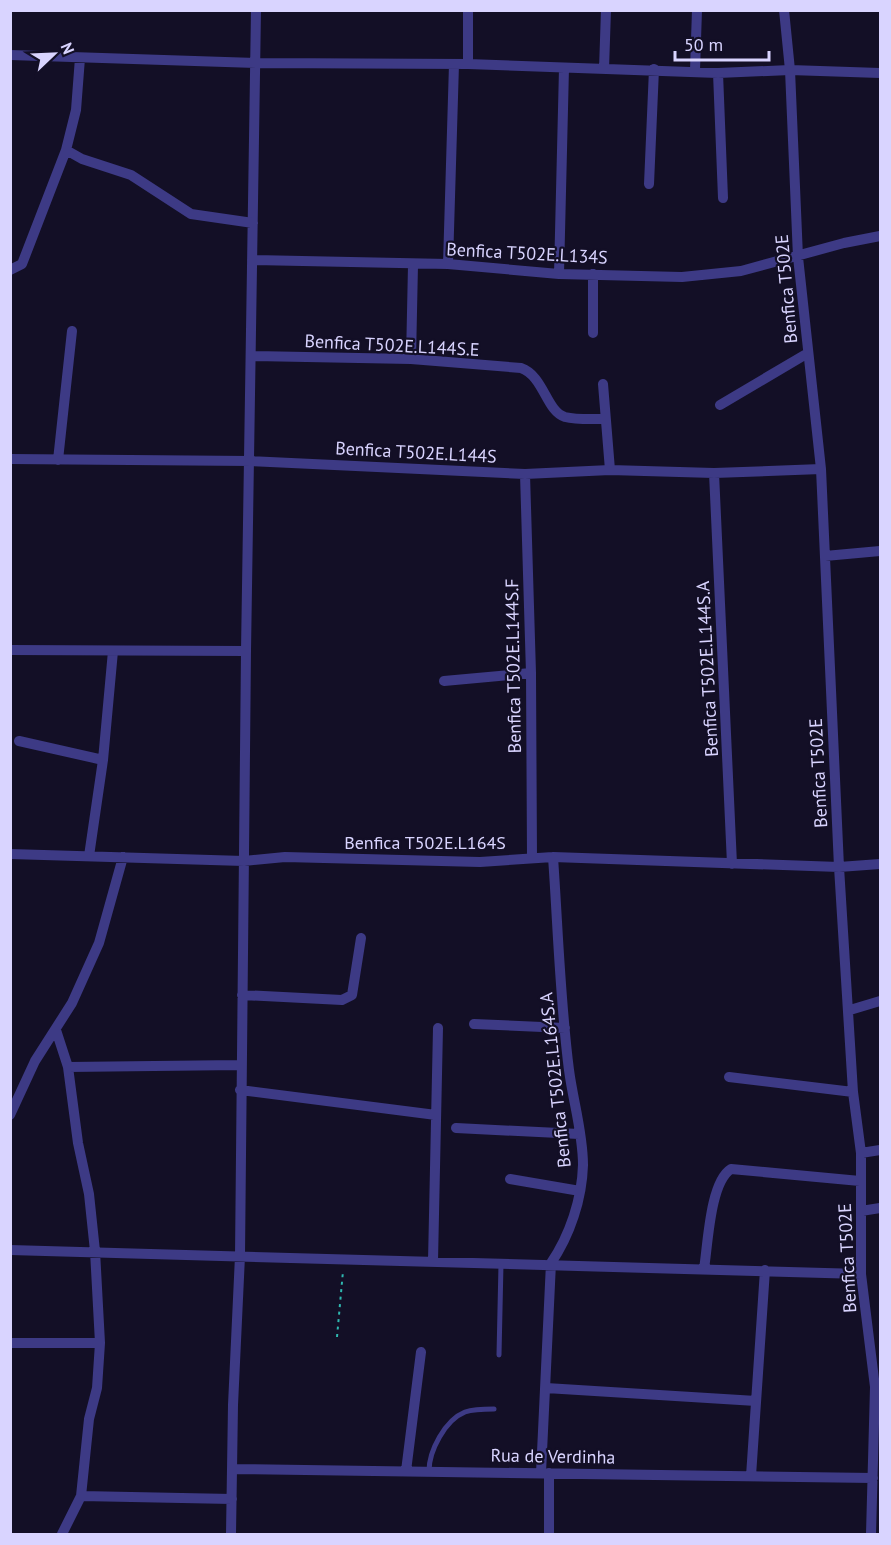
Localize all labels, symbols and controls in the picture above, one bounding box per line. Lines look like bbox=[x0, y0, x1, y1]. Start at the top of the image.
north arrow bbox=[24, 24, 84, 84]
scale bar bbox=[675, 24, 770, 62]
text: 50 m bbox=[684, 33, 723, 56]
text: N bbox=[57, 39, 79, 57]
street label: Benfica T502E bbox=[770, 233, 802, 345]
street label: Benfica T502E.L134S bbox=[446, 237, 608, 269]
street label: Benfica T502E.L144S.E bbox=[304, 329, 480, 361]
street label: Benfica T502E.L144S bbox=[335, 436, 497, 468]
street label: Benfica T502E.L144S.F bbox=[500, 578, 526, 754]
street label: Benfica T502E.L144S.A bbox=[691, 580, 723, 758]
street label: Benfica T502E bbox=[804, 718, 832, 828]
street label: Benfica T502E.L164S bbox=[344, 831, 506, 854]
street label: Benfica T502E.L164S.A bbox=[534, 991, 576, 1169]
street label: Benfica T502E bbox=[833, 1203, 861, 1313]
street label: Rua de Verdinha bbox=[490, 1443, 616, 1469]

